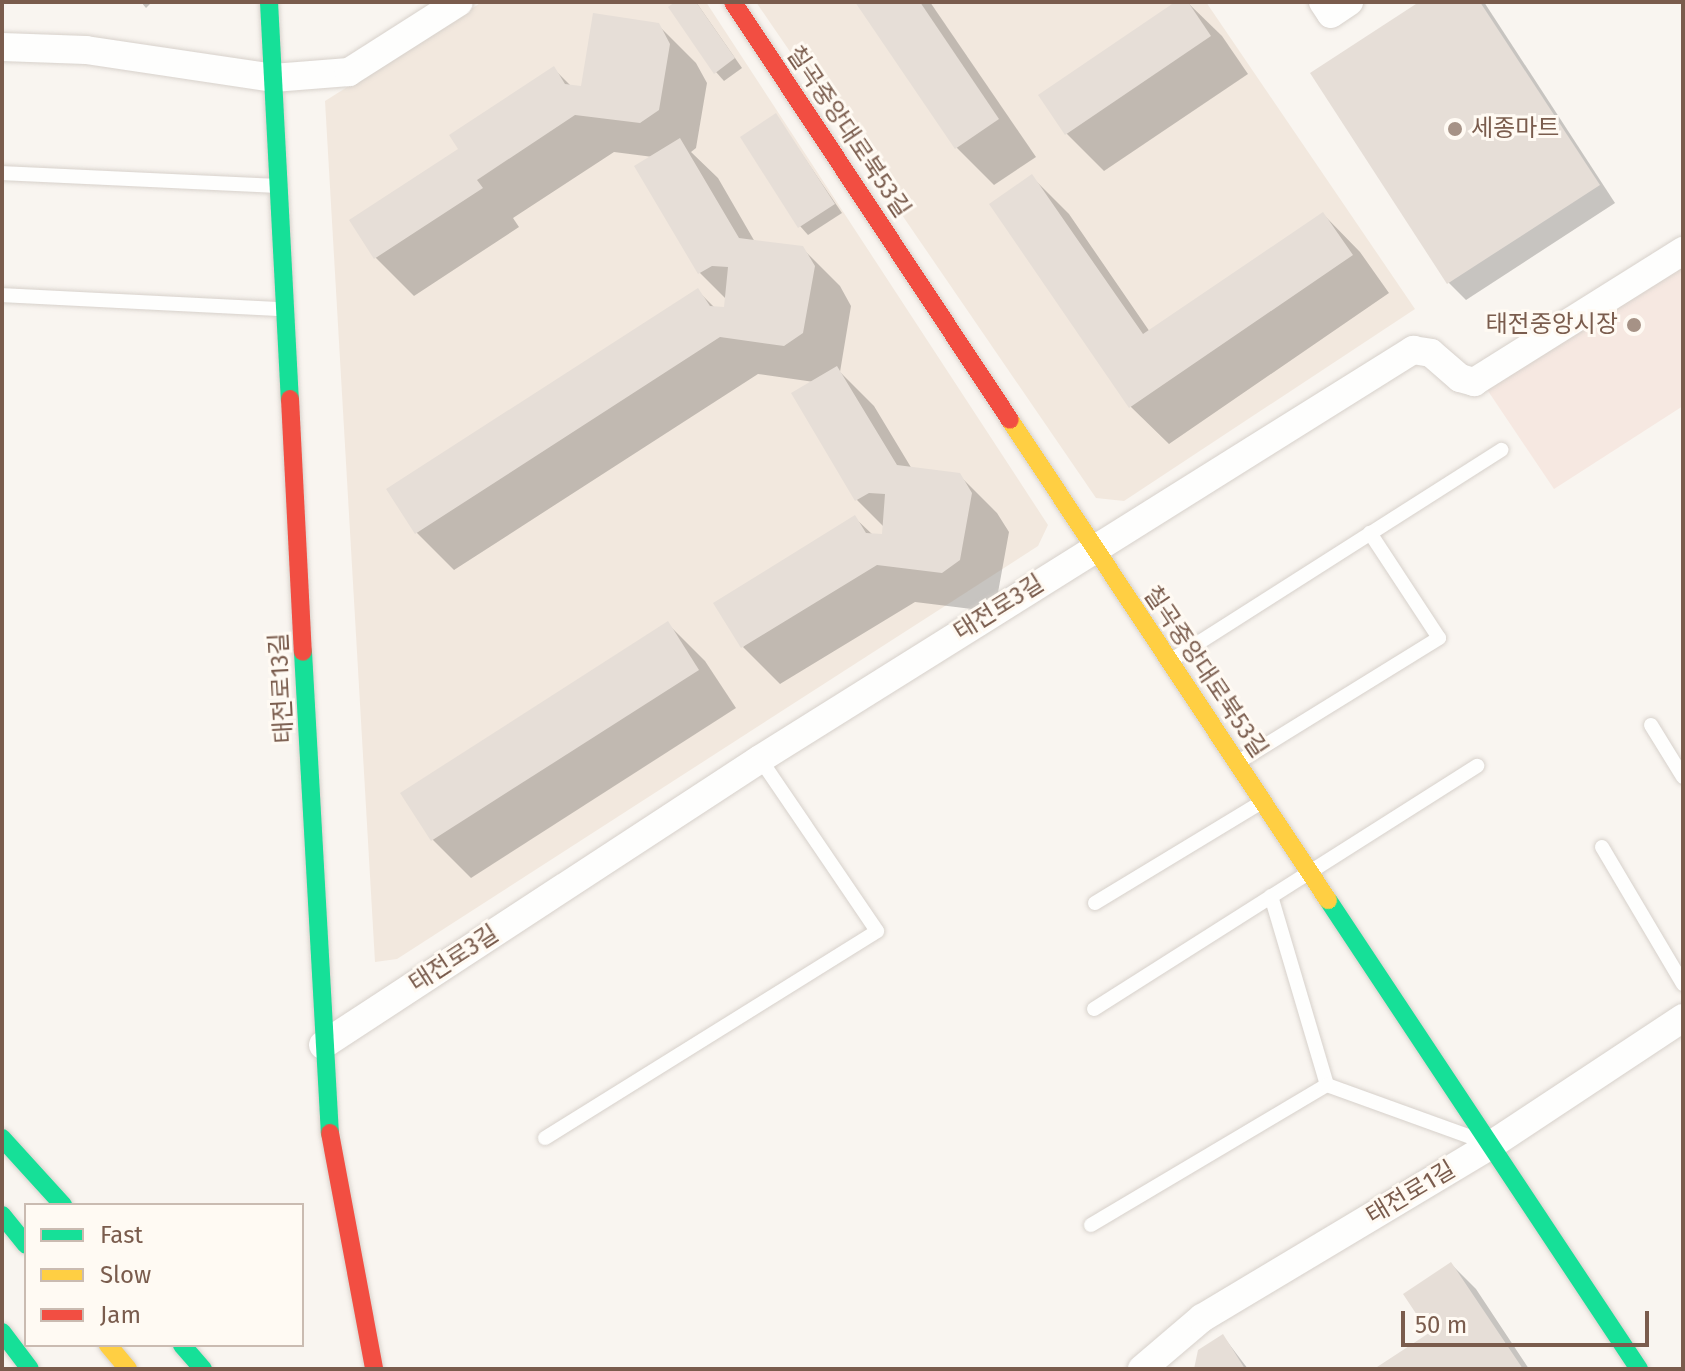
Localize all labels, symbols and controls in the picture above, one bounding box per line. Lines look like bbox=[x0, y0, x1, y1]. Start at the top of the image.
street label: 칠곡중앙대로북53길 bbox=[780, 41, 916, 223]
place label: 세종마트 bbox=[1471, 115, 1559, 143]
marker: 세종마트 bbox=[1446, 120, 1464, 138]
place label: 태전중앙시장 bbox=[1486, 311, 1618, 339]
marker: 태전중앙시장 bbox=[1625, 316, 1643, 334]
street label: 태전로3길 bbox=[949, 569, 1049, 647]
street label: 칠곡중앙대로북53길 bbox=[1137, 581, 1273, 763]
street label: 태전로13길 bbox=[265, 632, 299, 744]
street label: 태전로3길 bbox=[404, 920, 504, 998]
street label: 태전로1길 bbox=[1361, 1155, 1461, 1231]
legend bbox=[24, 1203, 304, 1347]
text: Fast bbox=[100, 1221, 143, 1249]
text: Slow bbox=[100, 1261, 151, 1289]
scale bar bbox=[1405, 1295, 1653, 1345]
text: Jam bbox=[100, 1301, 141, 1329]
text: 50 m bbox=[1415, 1311, 1467, 1339]

